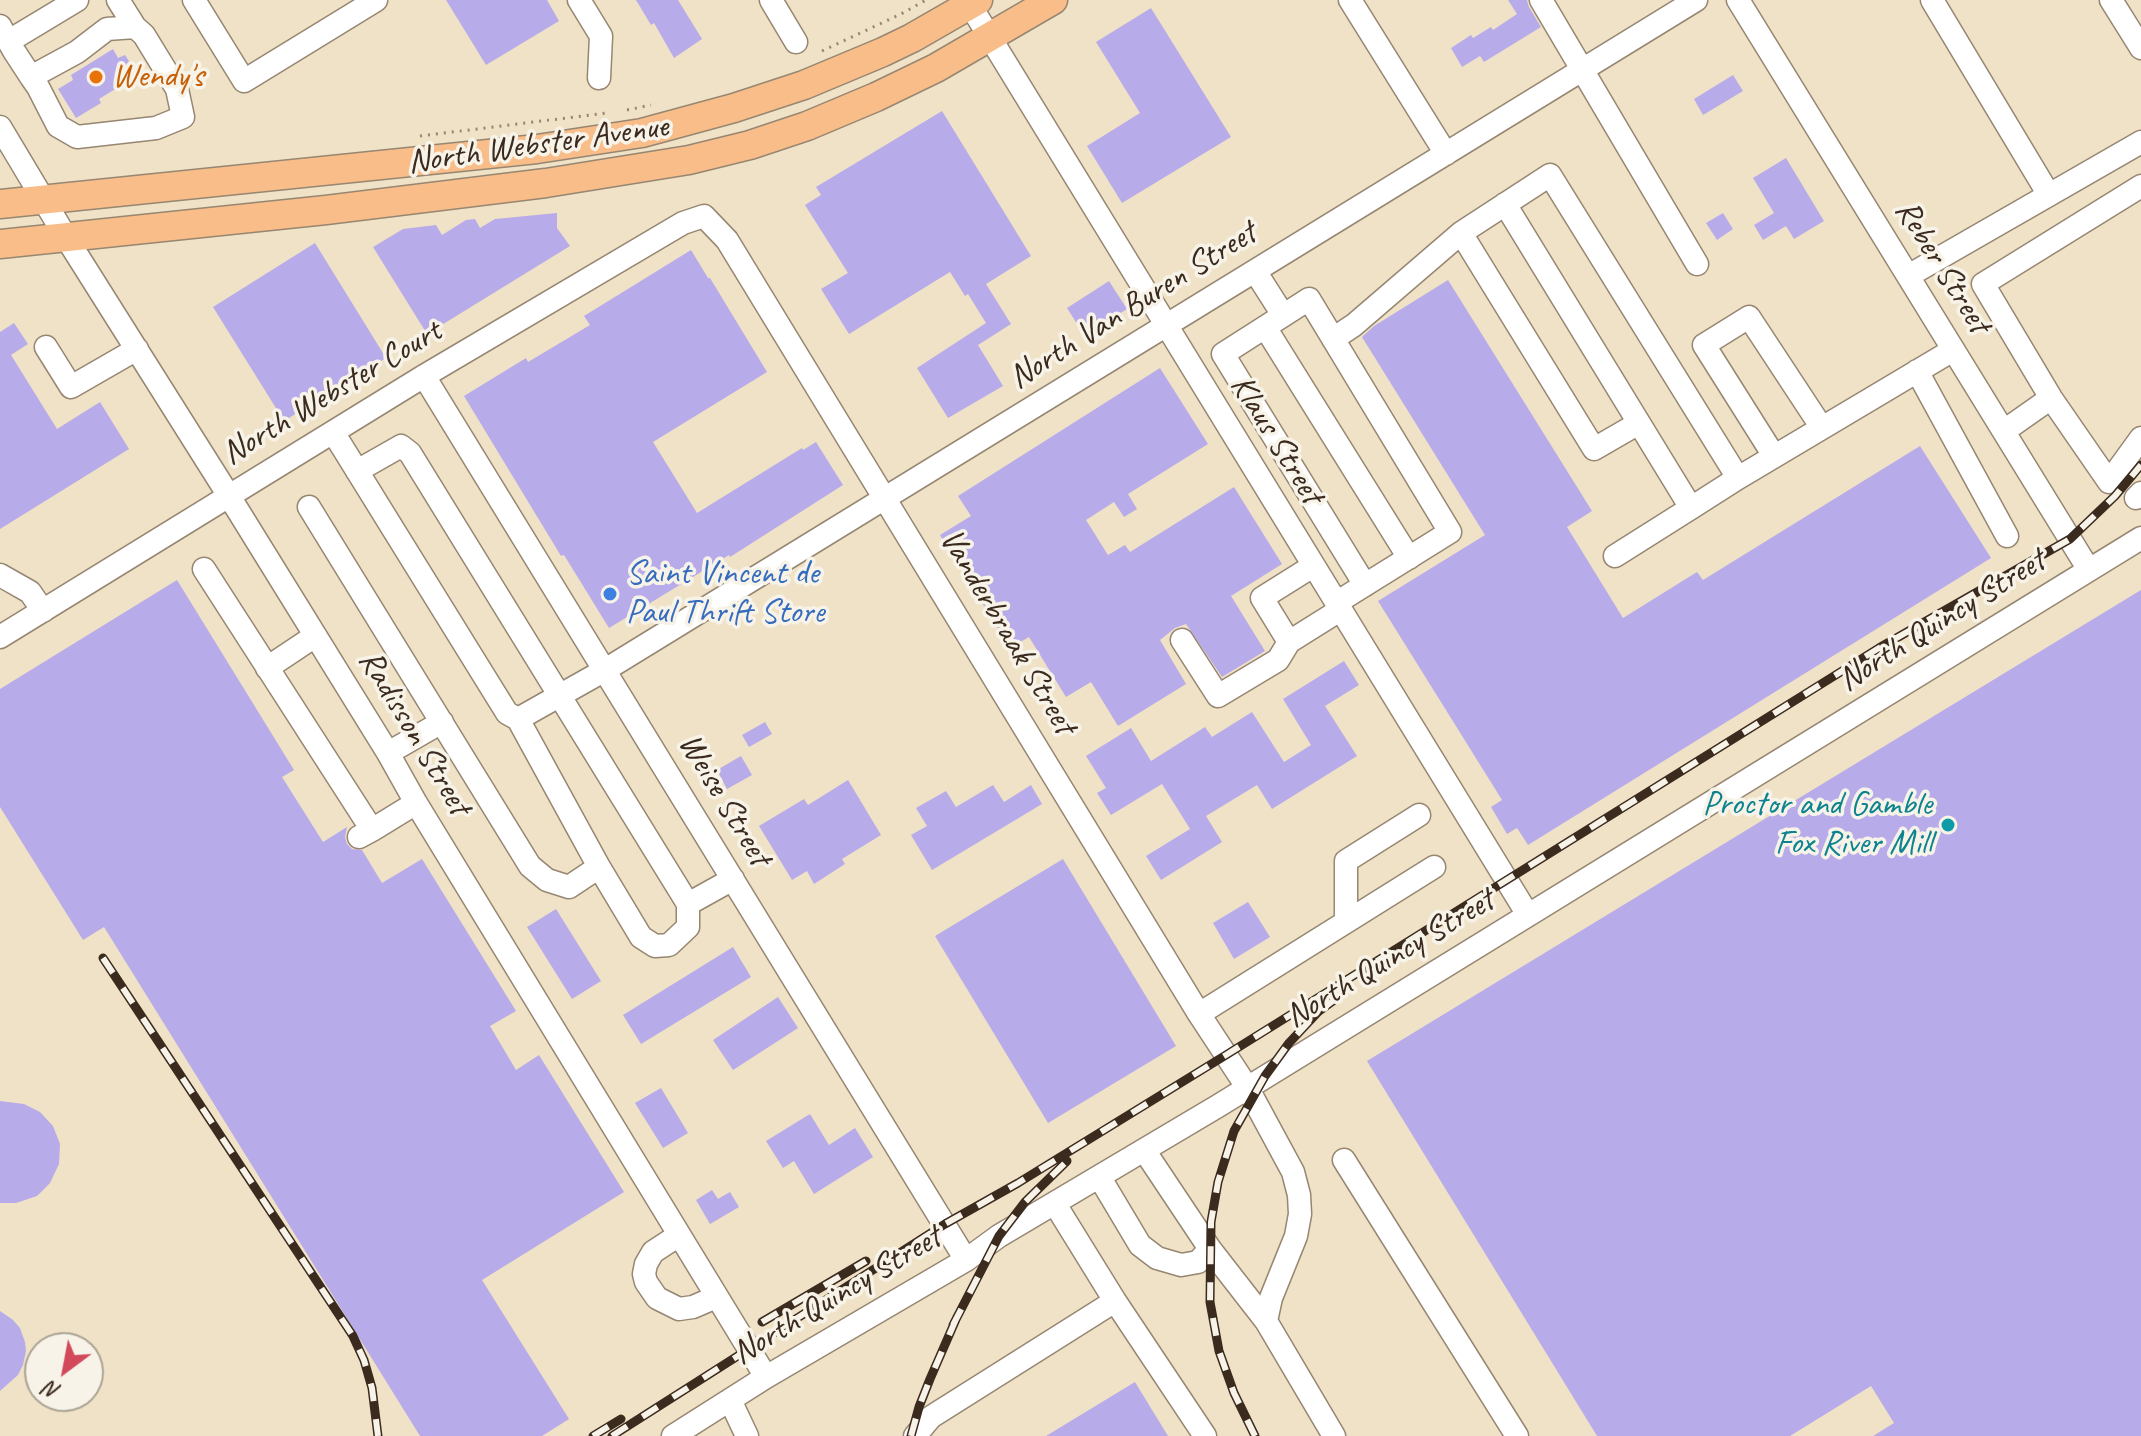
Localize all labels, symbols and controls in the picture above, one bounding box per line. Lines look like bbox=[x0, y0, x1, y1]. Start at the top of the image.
place label: Wendy's bbox=[112, 57, 204, 97]
marker: Wendy's bbox=[87, 68, 105, 86]
street label: North Webster Avenue bbox=[405, 107, 671, 183]
street label: Reber Street bbox=[1885, 193, 1999, 341]
street label: North Van Buren Street bbox=[1002, 213, 1264, 399]
street label: North Webster Court bbox=[215, 311, 449, 475]
street label: Klaus Street bbox=[1220, 368, 1332, 512]
street label: Vanderbraak Street bbox=[930, 522, 1084, 742]
street label: North Quincy Street bbox=[1831, 541, 2053, 701]
place label: Saint Vincent de Paul Thrift Store bbox=[626, 554, 824, 634]
marker: Saint Vincent de Paul Thrift Store bbox=[601, 585, 619, 603]
street label: Radisson Street bbox=[349, 643, 479, 823]
street label: Weise Street bbox=[669, 726, 779, 874]
place label: Proctor and Gamble Fox River Mill bbox=[1703, 785, 1932, 864]
marker: Proctor and Gamble Fox River Mill bbox=[1939, 816, 1957, 834]
street label: North Quincy Street bbox=[1278, 881, 1502, 1037]
street label: North Quincy Street bbox=[725, 1218, 949, 1374]
north arrow bbox=[24, 1332, 104, 1412]
text: N bbox=[39, 1375, 66, 1406]

